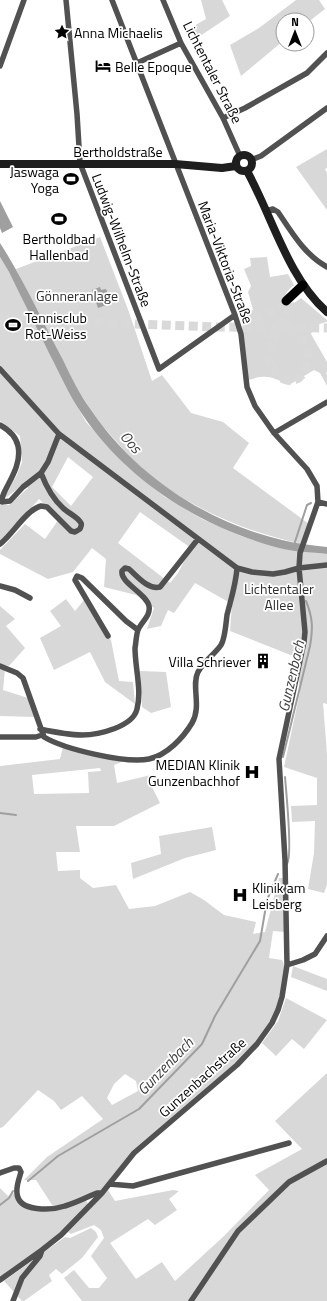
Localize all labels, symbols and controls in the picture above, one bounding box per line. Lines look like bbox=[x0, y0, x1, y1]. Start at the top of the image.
north arrow bbox=[275, 12, 315, 52]
text: N bbox=[291, 14, 299, 30]
street label: Lichtentaler Straße bbox=[178, 17, 248, 127]
place label: Anna Michaelis bbox=[74, 22, 163, 43]
place icon: Anna Michaelis bbox=[53, 23, 71, 41]
place label: Belle Epoque bbox=[115, 56, 192, 77]
hotel icon: Belle Epoque bbox=[94, 57, 112, 75]
street label: Bertholdstraße bbox=[73, 141, 163, 162]
place label: Jaswaga Yoga bbox=[10, 161, 59, 198]
sports icon: Jaswaga Yoga bbox=[62, 170, 80, 188]
street label: Ludwig-Wilhelm-Straße bbox=[87, 170, 157, 310]
street label: Maria-Viktoria-Straße bbox=[193, 198, 259, 326]
sports icon: Bertholdbad Hallenbad bbox=[50, 210, 68, 228]
place label: Bertholdbad Hallenbad bbox=[23, 228, 95, 265]
park label: Gönneranlage bbox=[36, 285, 118, 306]
place label: Tennisclub Rot-Weiss bbox=[25, 307, 87, 344]
sports icon: Tennisclub Rot-Weiss bbox=[4, 316, 22, 334]
water label: Oos bbox=[115, 426, 148, 460]
park label: Lichtentaler Allee bbox=[244, 578, 314, 615]
water label: Gunzenbach bbox=[272, 638, 310, 714]
place label: Villa Schriever bbox=[169, 651, 251, 672]
building icon: Villa Schriever bbox=[254, 652, 272, 670]
place label: MEDIAN Klinik Gunzenbachhof bbox=[148, 754, 240, 791]
hospital icon: MEDIAN Klinik Gunzenbachhof bbox=[243, 763, 261, 781]
place label: Klinik am Leisberg bbox=[252, 877, 305, 914]
hospital icon: Klinik am Leisberg bbox=[231, 886, 249, 904]
water label: Gunzenbach bbox=[131, 1032, 199, 1100]
street label: Gunzenbachstraße bbox=[154, 1032, 250, 1122]

